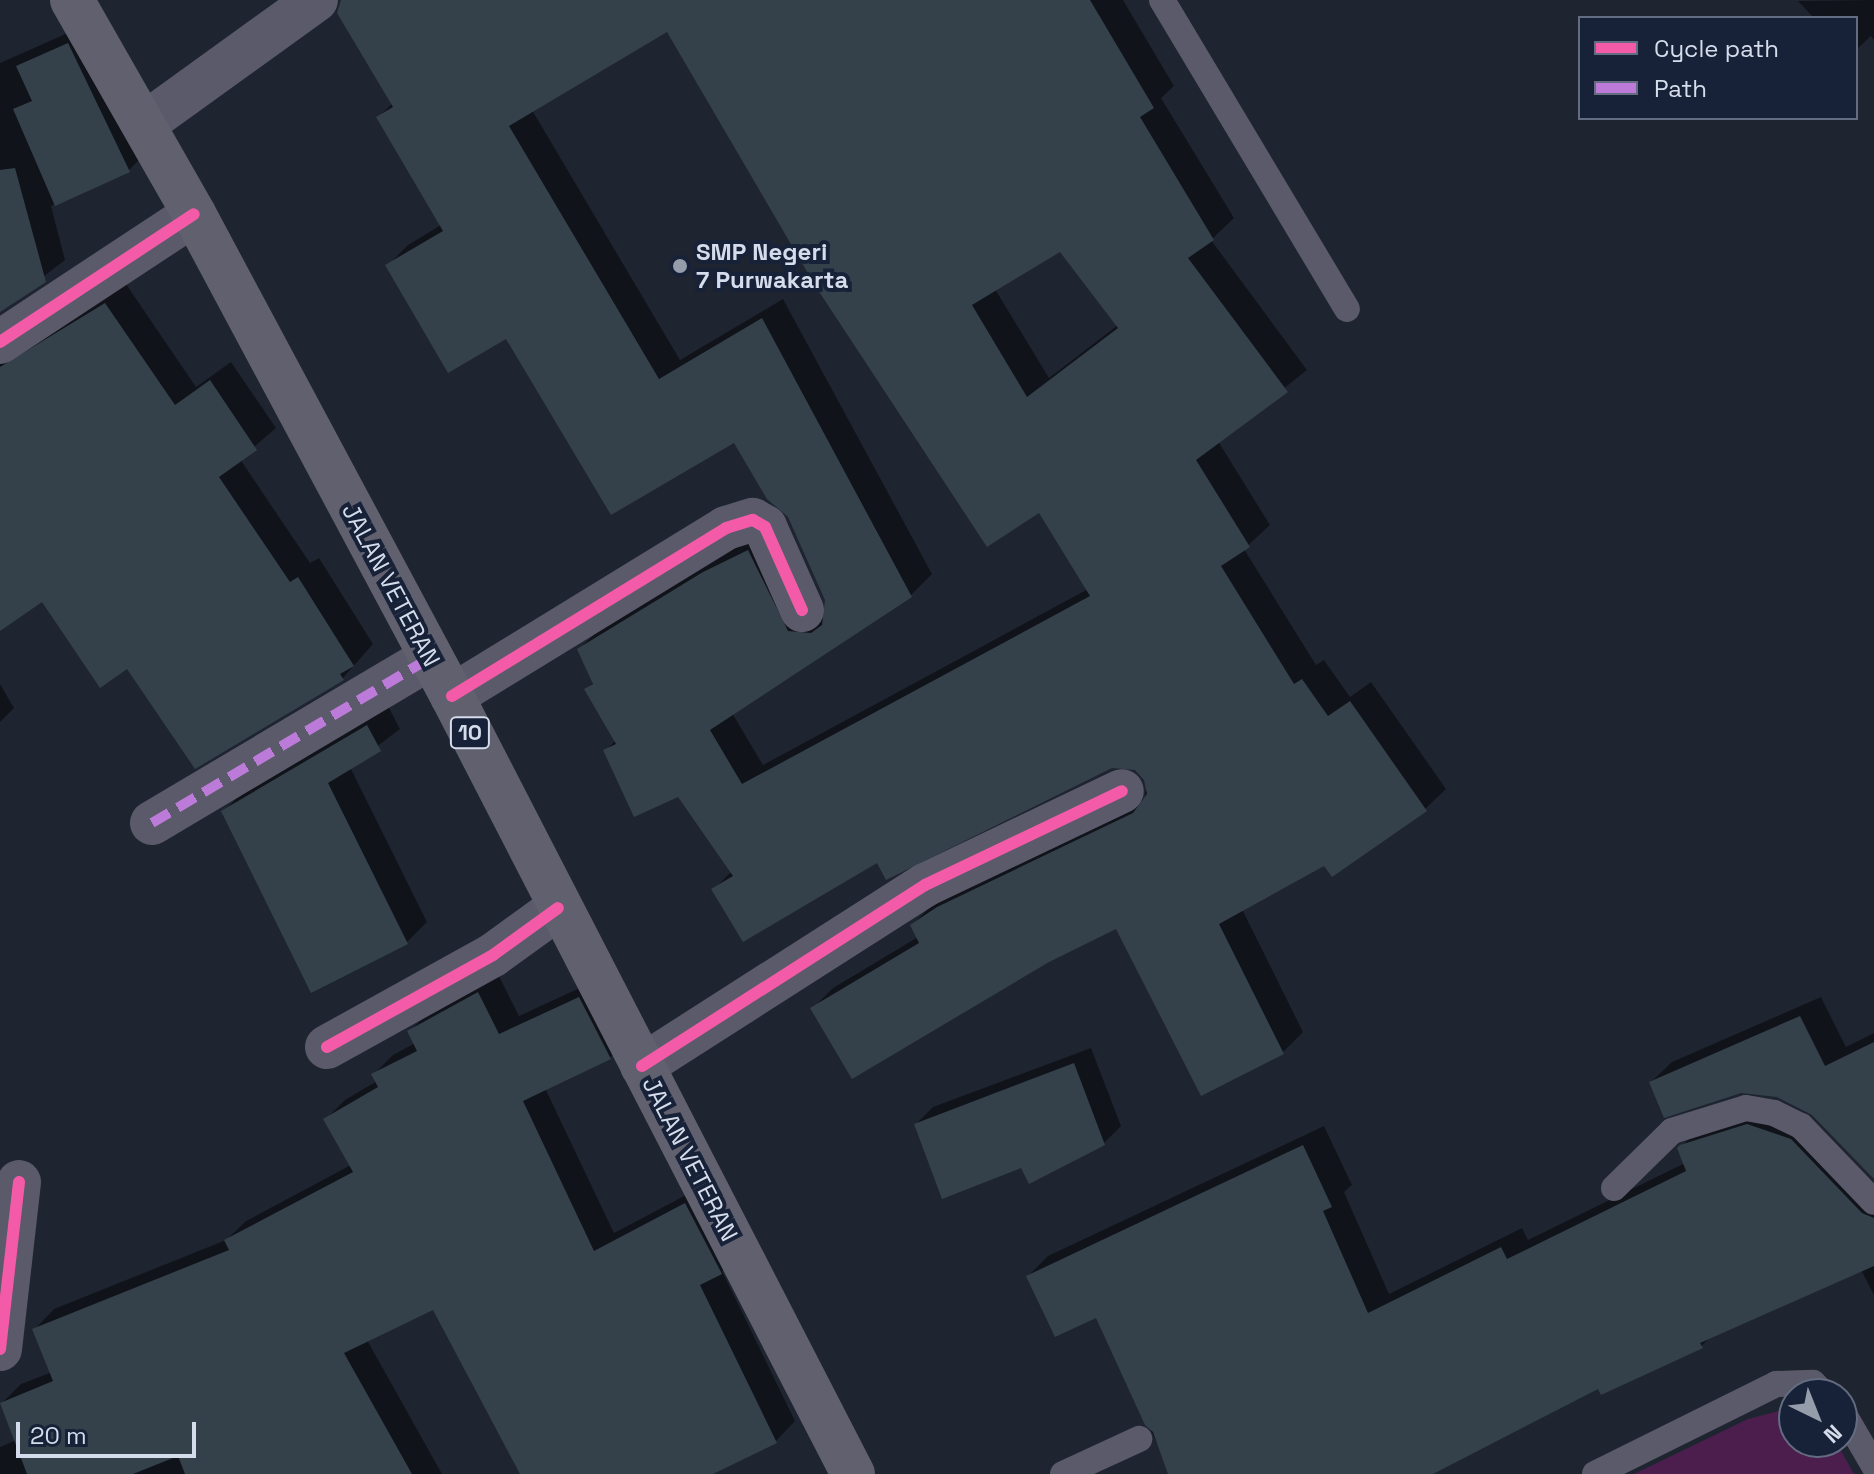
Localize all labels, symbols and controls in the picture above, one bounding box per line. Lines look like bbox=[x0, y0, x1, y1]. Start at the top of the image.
legend bbox=[1578, 16, 1858, 120]
text: Cycle path bbox=[1654, 33, 1779, 64]
text: Path bbox=[1654, 73, 1707, 104]
place label: SMP Negeri 7 Purwakarta bbox=[696, 238, 848, 294]
marker: SMP Negeri 7 Purwakarta bbox=[671, 257, 689, 275]
street label: JALAN VETERAN bbox=[336, 498, 446, 672]
road number: 10 bbox=[448, 715, 492, 751]
street label: JALAN VETERAN bbox=[636, 1072, 744, 1246]
north arrow bbox=[1778, 1378, 1858, 1458]
scale bar bbox=[20, 1406, 200, 1456]
text: N bbox=[1818, 1419, 1848, 1449]
text: 20 m bbox=[30, 1420, 87, 1451]

